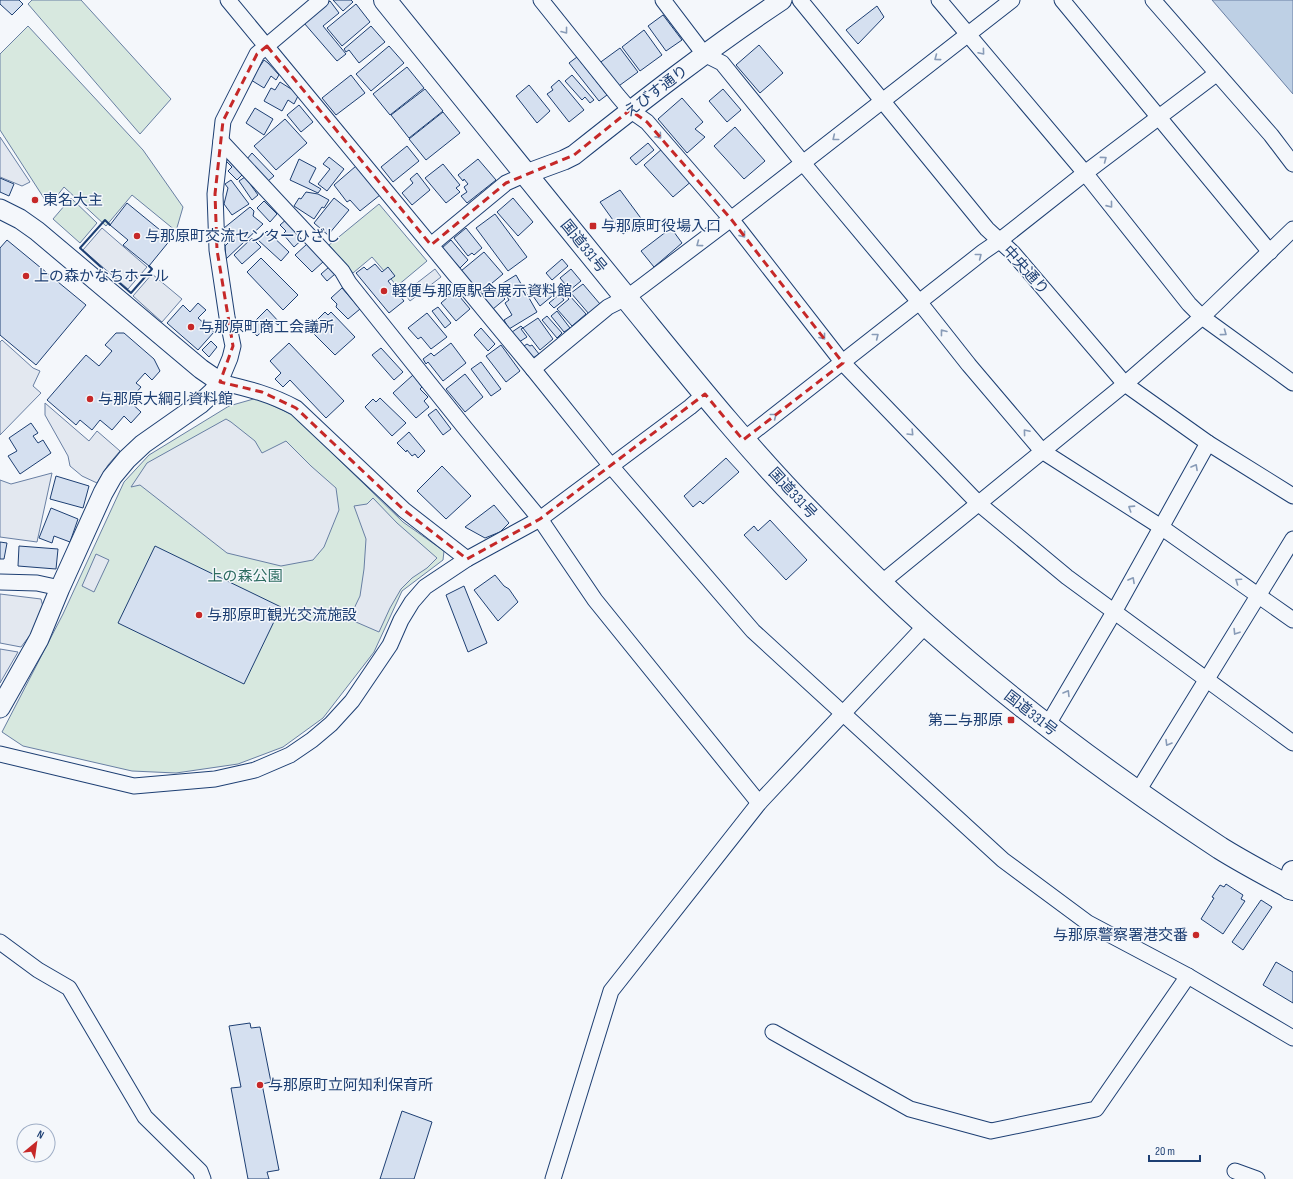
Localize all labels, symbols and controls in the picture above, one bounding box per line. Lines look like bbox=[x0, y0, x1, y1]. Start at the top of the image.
one-way arrow bbox=[560, 26, 567, 33]
one-way arrow bbox=[977, 47, 984, 54]
one-way arrow bbox=[935, 54, 942, 61]
street label: えびす通り bbox=[621, 61, 692, 122]
one-way arrow bbox=[654, 131, 661, 139]
one-way arrow bbox=[832, 134, 839, 141]
one-way arrow bbox=[1099, 157, 1106, 164]
place label: 東名大主 bbox=[43, 191, 103, 210]
marker: 東名大主 bbox=[30, 195, 40, 205]
one-way arrow bbox=[1105, 201, 1112, 208]
street label: 国道331号 bbox=[556, 216, 611, 277]
place label: 与那原町役場入口 bbox=[601, 217, 721, 236]
marker: 与那原町役場入口 bbox=[588, 221, 598, 231]
place label: 与那原町交流センターひざし bbox=[145, 227, 340, 246]
marker: 与那原町交流センターひざし bbox=[132, 231, 142, 241]
one-way arrow bbox=[738, 231, 745, 238]
one-way arrow bbox=[696, 239, 703, 246]
street label: 中央通り bbox=[998, 242, 1053, 299]
one-way arrow bbox=[974, 253, 981, 260]
place label: 上の森かなちホール bbox=[34, 267, 169, 286]
marker: 上の森かなちホール bbox=[21, 271, 31, 281]
place label: 軽便与那原駅舎展示資料館 bbox=[392, 282, 572, 301]
marker: 軽便与那原駅舎展示資料館 bbox=[379, 286, 389, 296]
place label: 与那原町商工会議所 bbox=[199, 318, 334, 337]
marker: 与那原町商工会議所 bbox=[186, 322, 196, 332]
one-way arrow bbox=[1220, 328, 1227, 335]
one-way arrow bbox=[941, 330, 948, 337]
one-way arrow bbox=[818, 333, 825, 340]
one-way arrow bbox=[872, 334, 879, 341]
place label: 与那原大綱引資料館 bbox=[98, 390, 233, 409]
marker: 与那原大綱引資料館 bbox=[85, 394, 95, 404]
one-way arrow bbox=[770, 414, 777, 421]
one-way arrow bbox=[906, 428, 914, 436]
one-way arrow bbox=[1023, 430, 1030, 437]
street label: 国道331号 bbox=[764, 464, 821, 523]
one-way arrow bbox=[1190, 464, 1198, 471]
one-way arrow bbox=[1128, 505, 1135, 513]
park label: 上の森公園 bbox=[207, 567, 283, 586]
one-way arrow bbox=[1127, 577, 1135, 584]
one-way arrow bbox=[1235, 578, 1242, 586]
place label: 与那原町観光交流施設 bbox=[207, 606, 357, 625]
marker: 与那原町観光交流施設 bbox=[194, 610, 204, 620]
one-way arrow bbox=[1233, 628, 1241, 635]
street label: 国道331号 bbox=[1000, 687, 1061, 740]
one-way arrow bbox=[1062, 690, 1069, 697]
place label: 第二与那原 bbox=[928, 711, 1003, 730]
marker: 第二与那原 bbox=[1006, 715, 1016, 725]
one-way arrow bbox=[1165, 739, 1173, 746]
place label: 与那原警察署港交番 bbox=[1053, 926, 1188, 945]
marker: 与那原警察署港交番 bbox=[1191, 930, 1201, 940]
place label: 与那原町立阿知利保育所 bbox=[268, 1076, 433, 1095]
marker: 与那原町立阿知利保育所 bbox=[255, 1080, 265, 1090]
north arrow bbox=[16, 1123, 56, 1163]
text: N bbox=[35, 1128, 46, 1142]
scale bar bbox=[1149, 1137, 1200, 1163]
text: 20 m bbox=[1155, 1144, 1175, 1159]

